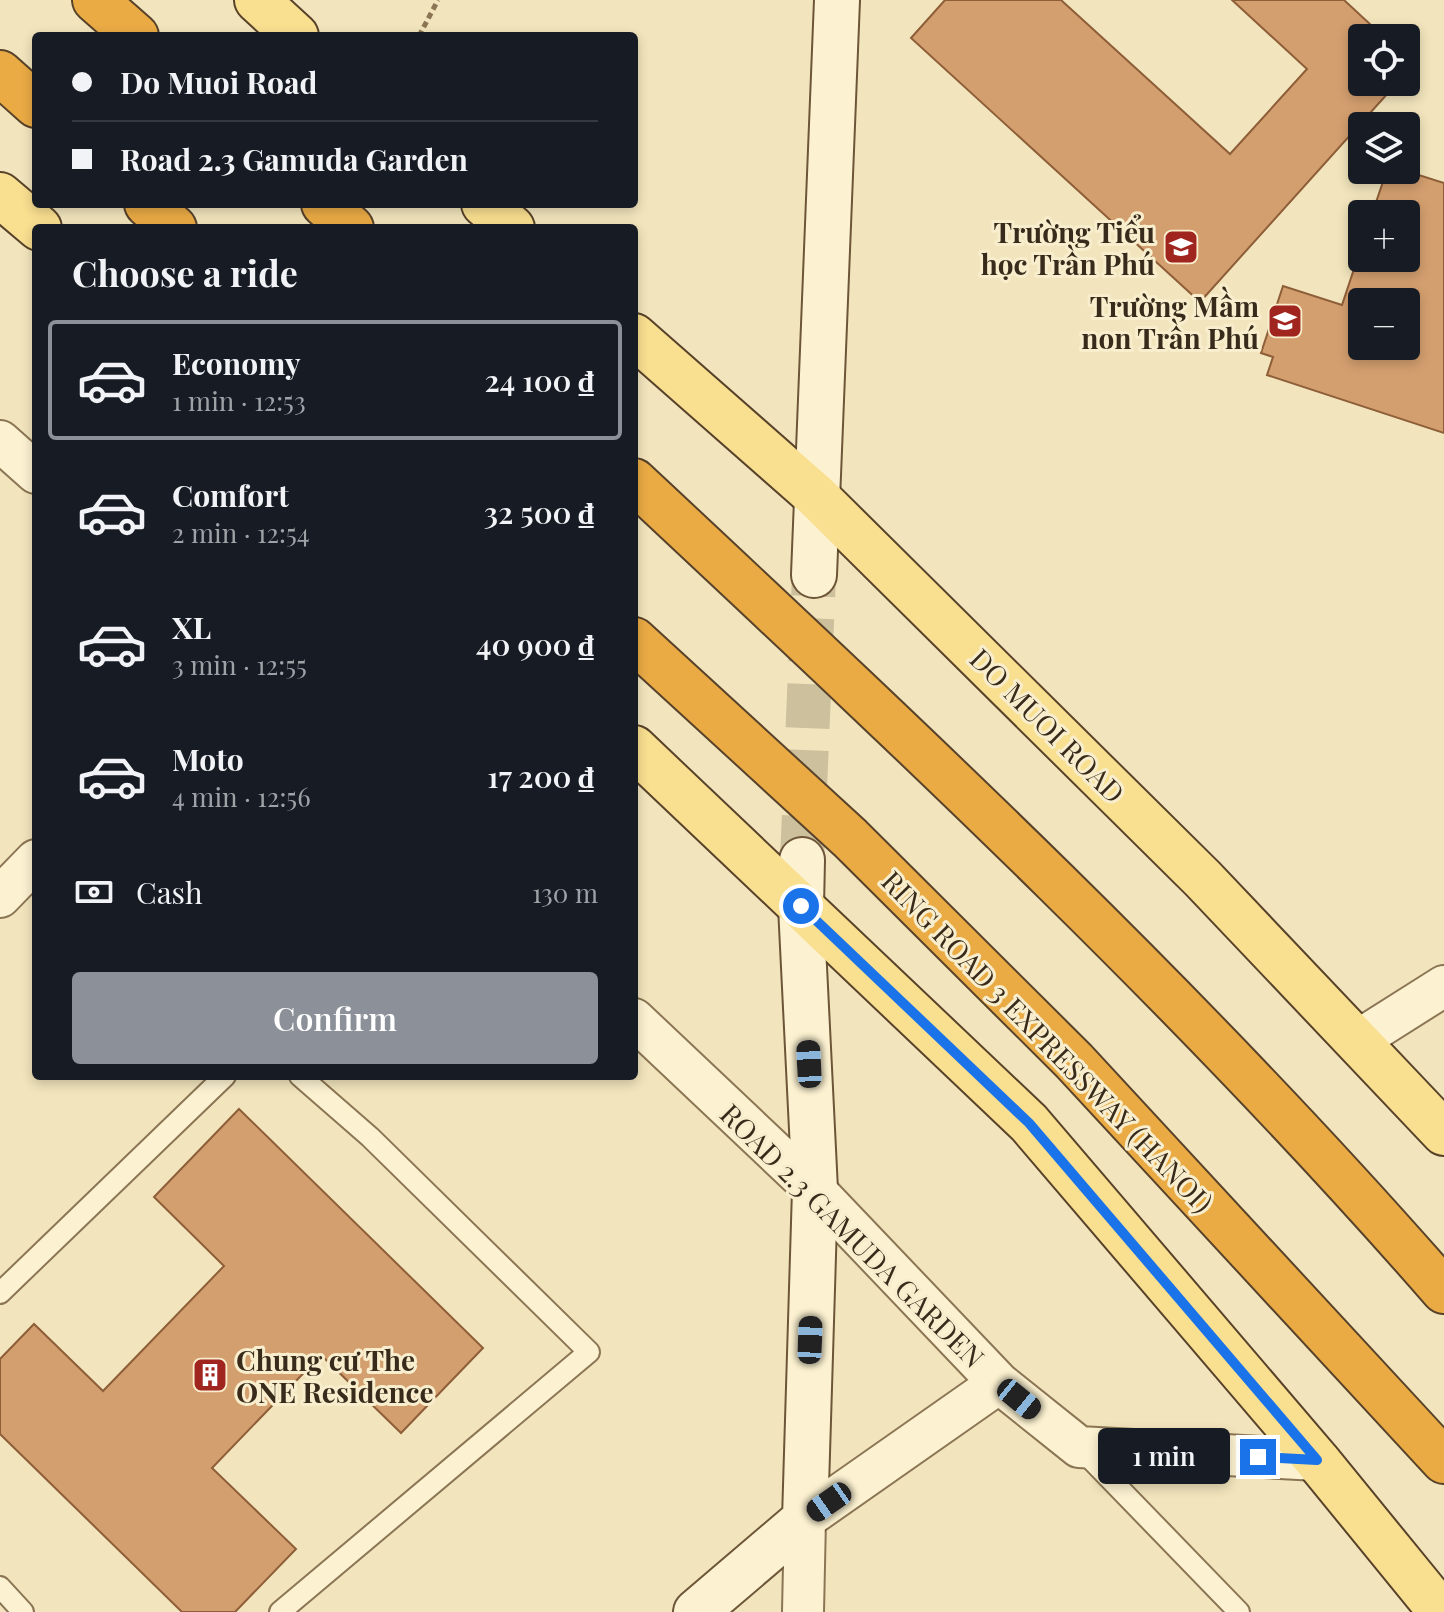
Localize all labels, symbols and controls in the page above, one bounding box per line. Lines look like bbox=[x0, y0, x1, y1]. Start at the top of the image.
map controls bbox=[1348, 24, 1420, 360]
button: locate bbox=[1348, 24, 1420, 96]
text: Do Muoi Road bbox=[120, 62, 317, 102]
button: layers bbox=[1348, 112, 1420, 184]
text: Road 2.3 Gamuda Garden bbox=[120, 139, 468, 179]
button: + bbox=[1348, 200, 1420, 272]
place label: Trường Tiểu học Trần Phú bbox=[981, 213, 1155, 282]
school or university icon: Trường Tiểu học Trần Phú bbox=[1162, 228, 1200, 266]
text: Choose a ride bbox=[72, 248, 298, 296]
place label: Trường Mầm non Trần Phú bbox=[1081, 286, 1259, 356]
button: − bbox=[1348, 288, 1420, 360]
school or university icon: Trường Mầm non Trần Phú bbox=[1266, 302, 1304, 340]
text: Economy bbox=[172, 343, 301, 383]
icon: car bbox=[76, 344, 148, 416]
text: 24 100 ₫ bbox=[485, 360, 594, 400]
text: 1 min · 12:53 bbox=[172, 383, 306, 418]
text: Comfort bbox=[172, 475, 289, 515]
icon: car bbox=[76, 476, 148, 548]
text: 32 500 ₫ bbox=[484, 492, 594, 532]
text: 2 min · 12:54 bbox=[172, 515, 310, 550]
text: XL bbox=[172, 607, 211, 647]
icon: car bbox=[76, 608, 148, 680]
text: 40 900 ₫ bbox=[476, 624, 594, 664]
street label: DO MUOI ROAD bbox=[963, 640, 1133, 810]
text: 3 min · 12:55 bbox=[172, 647, 307, 682]
text: Moto bbox=[172, 739, 244, 779]
icon: car bbox=[76, 740, 148, 812]
text: 17 200 ₫ bbox=[487, 756, 594, 796]
text: 4 min · 12:56 bbox=[172, 779, 311, 814]
street label: RING ROAD 3 EXPRESSWAY (HANOI) bbox=[874, 862, 1222, 1220]
icon: cash bbox=[72, 870, 116, 914]
text: Cash bbox=[136, 872, 203, 912]
text: 130 m bbox=[532, 875, 598, 910]
route start bbox=[783, 888, 819, 924]
button: Confirm bbox=[72, 972, 598, 1064]
car bbox=[796, 1039, 822, 1089]
street label: ROAD 2.3 GAMUDA GARDEN bbox=[713, 1095, 993, 1375]
car bbox=[797, 1316, 823, 1364]
place label: Chung cư The ONE Residence bbox=[236, 1341, 434, 1410]
building icon: Chung cư The ONE Residence bbox=[191, 1356, 229, 1394]
car bbox=[993, 1375, 1045, 1423]
callout: 1 min bbox=[1098, 1429, 1230, 1485]
text: 1 min bbox=[1132, 1438, 1196, 1473]
route end bbox=[1240, 1439, 1276, 1475]
car bbox=[802, 1478, 856, 1526]

